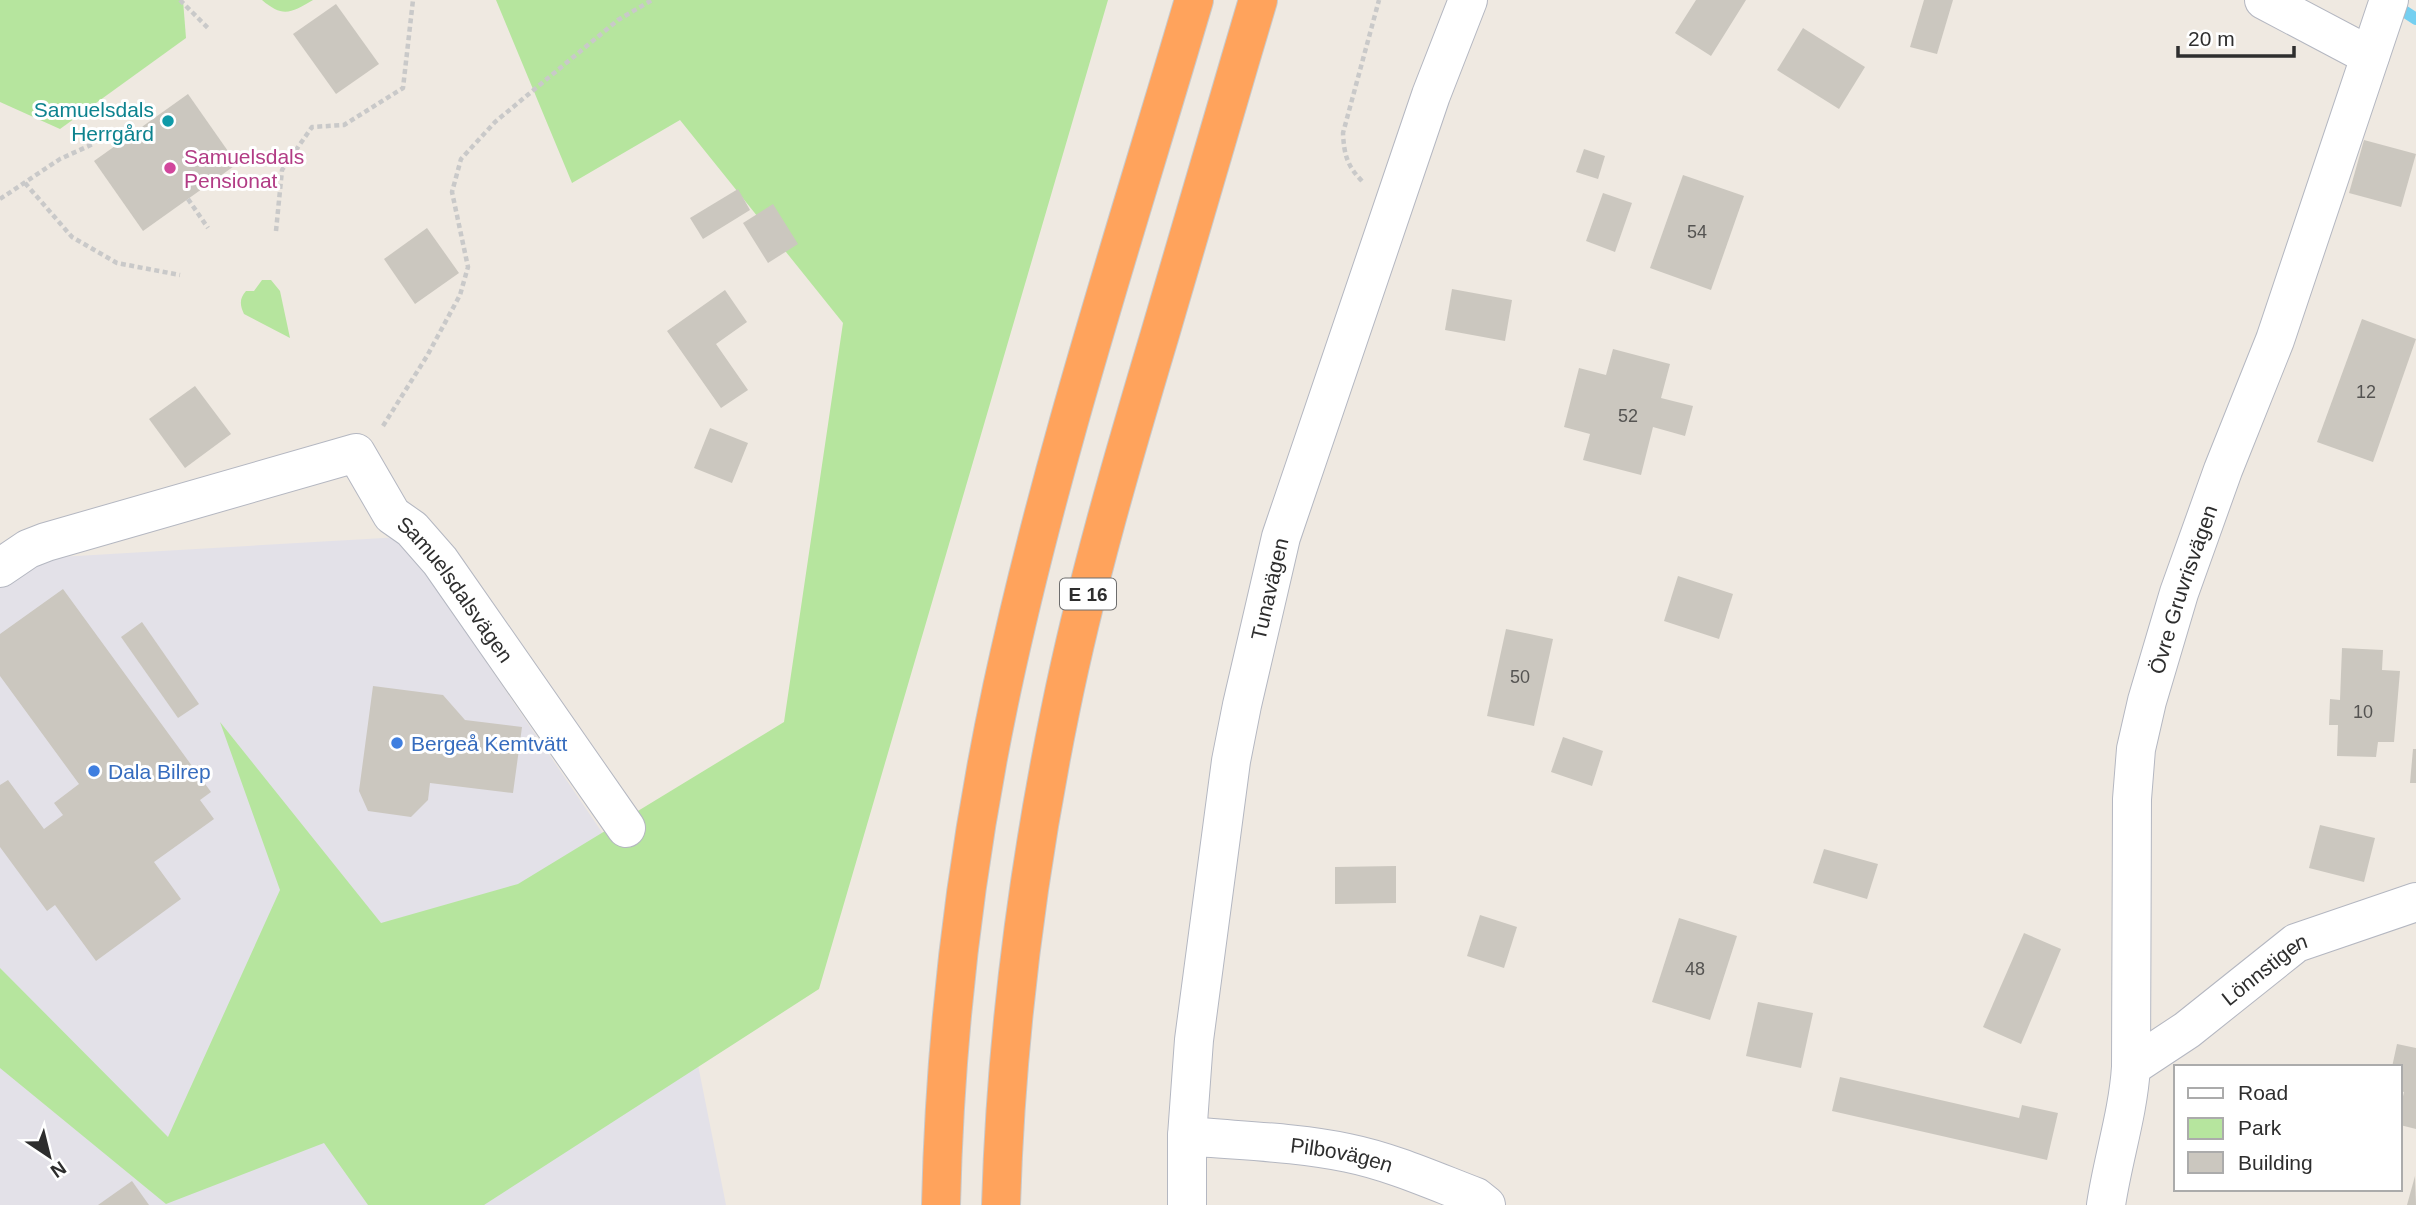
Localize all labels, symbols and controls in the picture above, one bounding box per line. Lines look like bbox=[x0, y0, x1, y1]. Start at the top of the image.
scale bar bbox=[2178, 14, 2294, 58]
text: 20 m bbox=[2188, 27, 2235, 50]
place label: Samuelsdals Herrgård bbox=[34, 98, 154, 145]
marker: Samuelsdals Herrgård bbox=[160, 113, 176, 129]
place label: Samuelsdals Pensionat bbox=[184, 145, 304, 192]
marker: Samuelsdals Pensionat bbox=[162, 160, 178, 176]
house number: 54 bbox=[1687, 222, 1707, 242]
house number: 12 bbox=[2356, 382, 2376, 402]
house number: 52 bbox=[1618, 406, 1638, 426]
street label: Övre Gruvrisvägen bbox=[2144, 502, 2221, 676]
street label: Samuelsdalsvägen bbox=[393, 511, 518, 666]
street label: Tunavägen bbox=[1246, 535, 1292, 642]
road number: E 16 bbox=[1060, 579, 1116, 610]
house number: 50 bbox=[1510, 667, 1530, 687]
house number: 10 bbox=[2353, 702, 2373, 722]
place label: Bergeå Kemtvätt bbox=[411, 732, 568, 755]
marker: Bergeå Kemtvätt bbox=[389, 735, 405, 751]
place label: Dala Bilrep bbox=[108, 760, 211, 783]
marker: Dala Bilrep bbox=[86, 763, 102, 779]
street label: Lönnstigen bbox=[2217, 929, 2310, 1009]
house number: 48 bbox=[1685, 959, 1705, 979]
legend bbox=[2174, 1065, 2402, 1191]
text: Road bbox=[2238, 1081, 2288, 1104]
text: Park bbox=[2238, 1116, 2282, 1139]
north arrow bbox=[14, 1121, 84, 1191]
street label: Pilbovägen bbox=[1289, 1133, 1396, 1176]
text: Building bbox=[2238, 1151, 2313, 1174]
text: N bbox=[47, 1157, 70, 1182]

